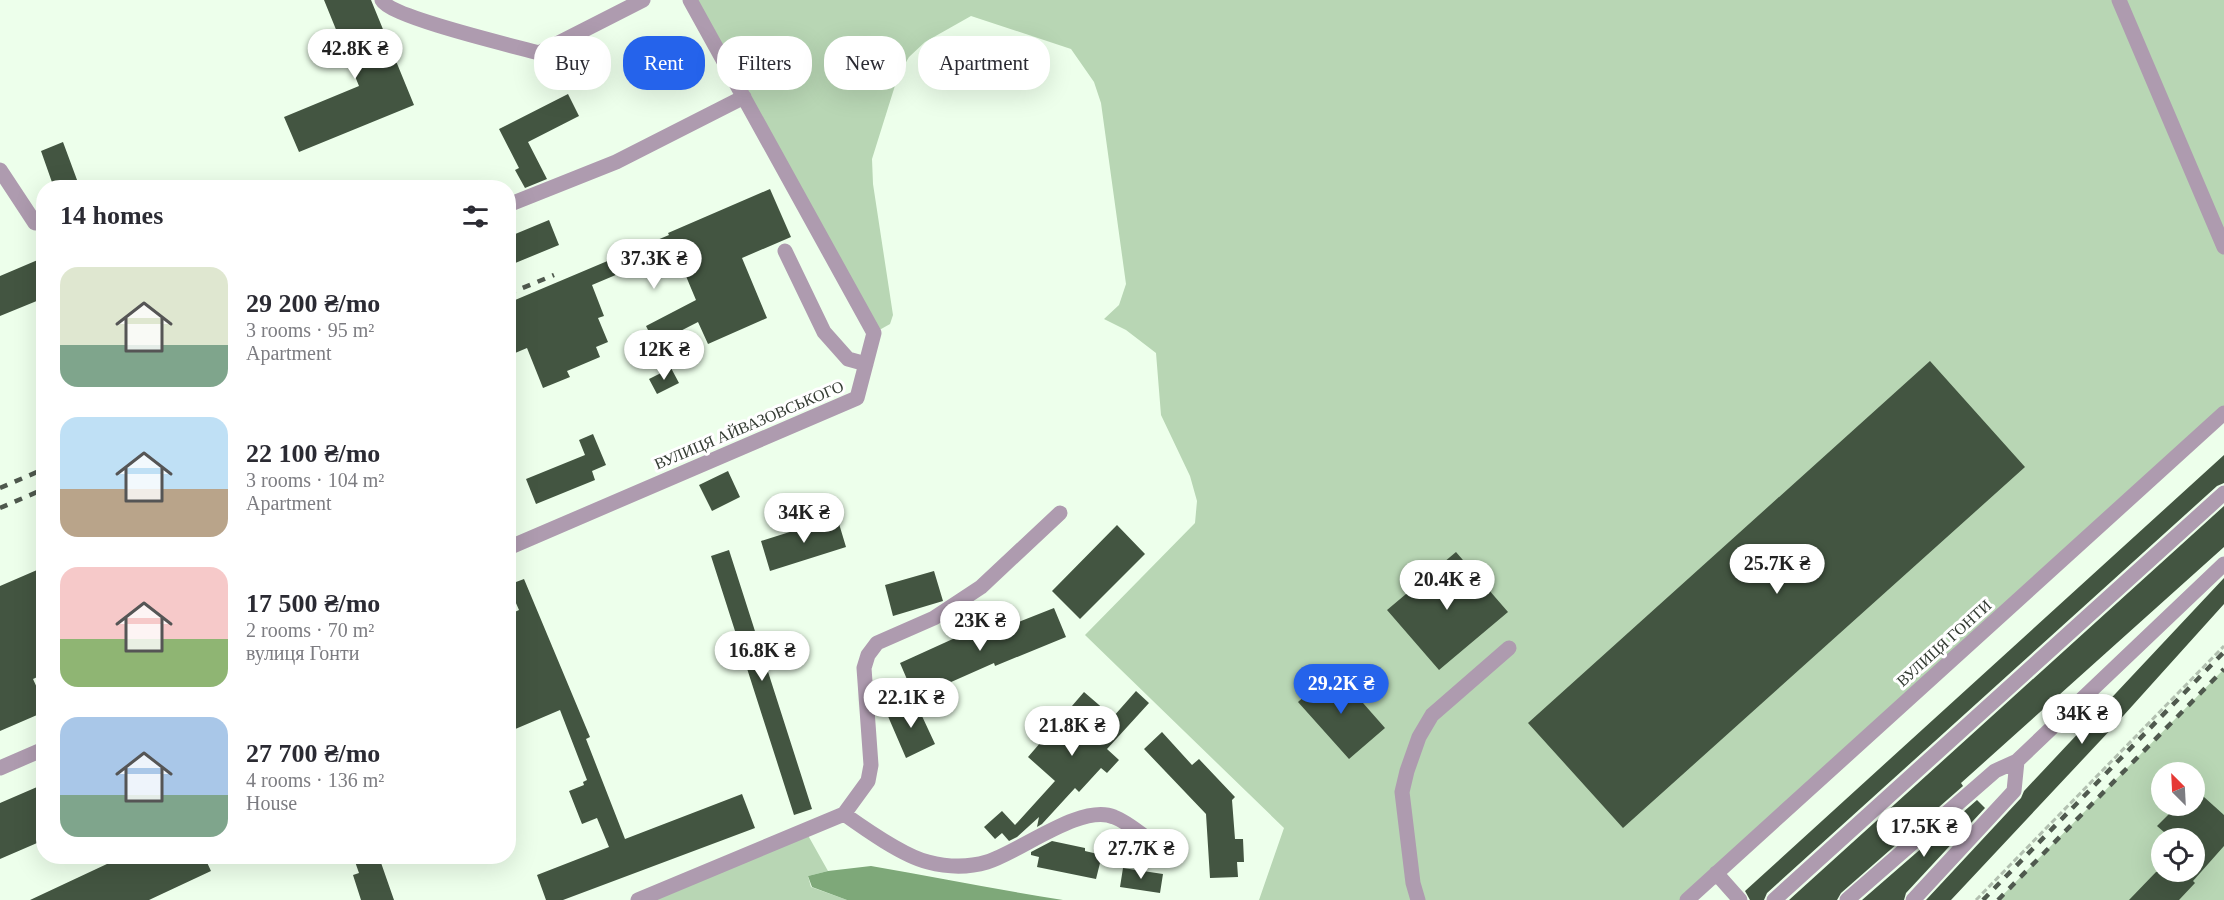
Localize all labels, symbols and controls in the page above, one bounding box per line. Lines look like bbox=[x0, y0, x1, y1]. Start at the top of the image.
pin: 42.8K ₴ bbox=[300, 29, 410, 80]
chip: Buy bbox=[534, 36, 611, 90]
chip: Rent bbox=[623, 36, 705, 90]
chip: Filters bbox=[717, 36, 812, 90]
chip: New bbox=[824, 36, 906, 90]
chip: Apartment bbox=[918, 36, 1050, 90]
text: 42.8K ₴ bbox=[322, 37, 388, 59]
icon: filters bbox=[459, 200, 492, 233]
text: 14 homes bbox=[60, 201, 163, 230]
pin: 37.3K ₴ bbox=[599, 239, 709, 290]
text: 37.3K ₴ bbox=[621, 247, 687, 269]
text: 29 200 ₴/mo bbox=[246, 289, 380, 318]
icon: home bbox=[108, 291, 180, 363]
text: 3 rooms · 95 m² bbox=[246, 319, 374, 341]
pin: 12K ₴ bbox=[622, 330, 706, 381]
text: 12K ₴ bbox=[638, 338, 690, 360]
text: Apartment bbox=[246, 342, 332, 364]
street label: ВУЛИЦЯ АЙВАЗОВСЬКОГО bbox=[651, 376, 847, 474]
text: 22 100 ₴/mo bbox=[246, 439, 380, 468]
icon: home bbox=[108, 441, 180, 513]
text: 3 rooms · 104 m² bbox=[246, 469, 384, 491]
text: Apartment bbox=[246, 492, 332, 514]
pin: 34K ₴ bbox=[762, 493, 846, 544]
text: 34K ₴ bbox=[778, 501, 830, 523]
pin: 25.7K ₴ bbox=[1722, 544, 1832, 595]
text: 25.7K ₴ bbox=[1744, 552, 1810, 574]
pin: 20.4K ₴ bbox=[1392, 560, 1502, 611]
text: 20.4K ₴ bbox=[1414, 568, 1480, 590]
text: 17 500 ₴/mo bbox=[246, 589, 380, 618]
icon: home bbox=[108, 591, 180, 663]
street label: ВУЛИЦЯ ГОНТИ bbox=[1893, 596, 1996, 690]
pin: 23K ₴ bbox=[938, 601, 1022, 652]
text: 23K ₴ bbox=[954, 609, 1006, 631]
text: 2 rooms · 70 m² bbox=[246, 619, 374, 641]
pin: 16.8K ₴ bbox=[707, 631, 817, 682]
text: 16.8K ₴ bbox=[729, 639, 795, 661]
text: вулиця Гонти bbox=[246, 642, 359, 664]
pin: 29.2K ₴ bbox=[1286, 664, 1396, 715]
text: 29.2K ₴ bbox=[1308, 672, 1374, 694]
pin: 22.1K ₴ bbox=[856, 678, 966, 729]
text: 22.1K ₴ bbox=[878, 686, 944, 708]
pin: 34K ₴ bbox=[2040, 694, 2124, 745]
text: 34K ₴ bbox=[2056, 702, 2108, 724]
pin: 21.8K ₴ bbox=[1017, 706, 1127, 757]
text: 21.8K ₴ bbox=[1039, 714, 1105, 736]
text: 27 700 ₴/mo bbox=[246, 739, 380, 768]
icon: home bbox=[108, 741, 180, 813]
north arrow bbox=[2151, 762, 2205, 816]
map controls bbox=[2151, 762, 2205, 882]
text: 4 rooms · 136 m² bbox=[246, 769, 384, 791]
text: House bbox=[246, 792, 297, 814]
pin: 17.5K ₴ bbox=[1869, 807, 1979, 858]
text: 17.5K ₴ bbox=[1891, 815, 1957, 837]
button: locate bbox=[2151, 828, 2205, 882]
pin: 27.7K ₴ bbox=[1086, 829, 1196, 880]
text: 27.7K ₴ bbox=[1108, 837, 1174, 859]

